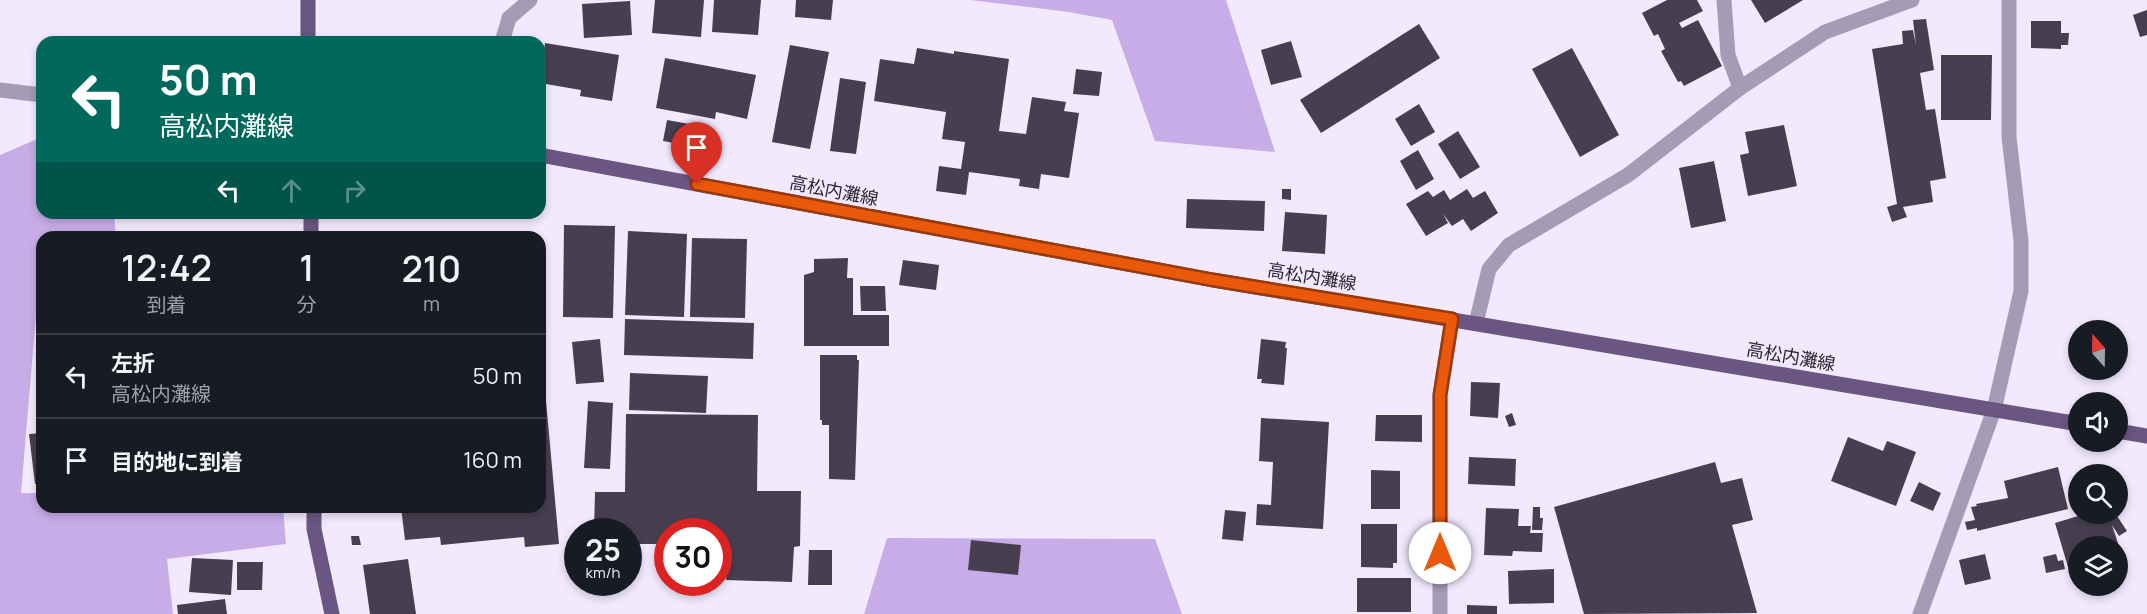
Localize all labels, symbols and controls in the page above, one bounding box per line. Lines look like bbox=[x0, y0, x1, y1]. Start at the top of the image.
text: 50 m bbox=[159, 50, 257, 108]
icon: left bbox=[60, 60, 138, 138]
text: 高松内灘線 bbox=[159, 107, 294, 144]
pin bbox=[671, 122, 722, 184]
icon: arrive bbox=[680, 131, 713, 164]
street label: 高松内灘線 bbox=[788, 170, 880, 210]
icon: left bbox=[212, 174, 245, 207]
icon: ahead bbox=[275, 174, 308, 207]
icon: right bbox=[338, 174, 371, 207]
text: 12:42 bbox=[121, 243, 212, 292]
text: 1 bbox=[299, 243, 314, 292]
text: 210 bbox=[402, 244, 461, 293]
street label: 高松内灘線 bbox=[1266, 257, 1358, 295]
text: m bbox=[423, 290, 440, 317]
text: 到着 bbox=[146, 291, 186, 318]
text: 分 bbox=[297, 291, 317, 318]
north arrow bbox=[2068, 320, 2128, 380]
map controls bbox=[2068, 320, 2128, 596]
street label: 高松内灘線 bbox=[1745, 336, 1837, 376]
text: 左折 bbox=[111, 348, 155, 378]
icon: left bbox=[60, 360, 93, 393]
text: 50 m bbox=[473, 361, 522, 391]
text: 高松内灘線 bbox=[111, 380, 211, 407]
button: sound bbox=[2068, 392, 2128, 452]
icon: arrive bbox=[60, 444, 93, 477]
text: 160 m bbox=[463, 445, 522, 475]
text: 目的地に到着 bbox=[111, 447, 243, 477]
button: search bbox=[2068, 464, 2128, 524]
speed limit sign: 30 bbox=[654, 518, 732, 596]
position arrow bbox=[1408, 521, 1472, 585]
text: 25 bbox=[585, 529, 621, 570]
button: layers bbox=[2068, 536, 2128, 596]
text: km/h bbox=[586, 562, 620, 583]

